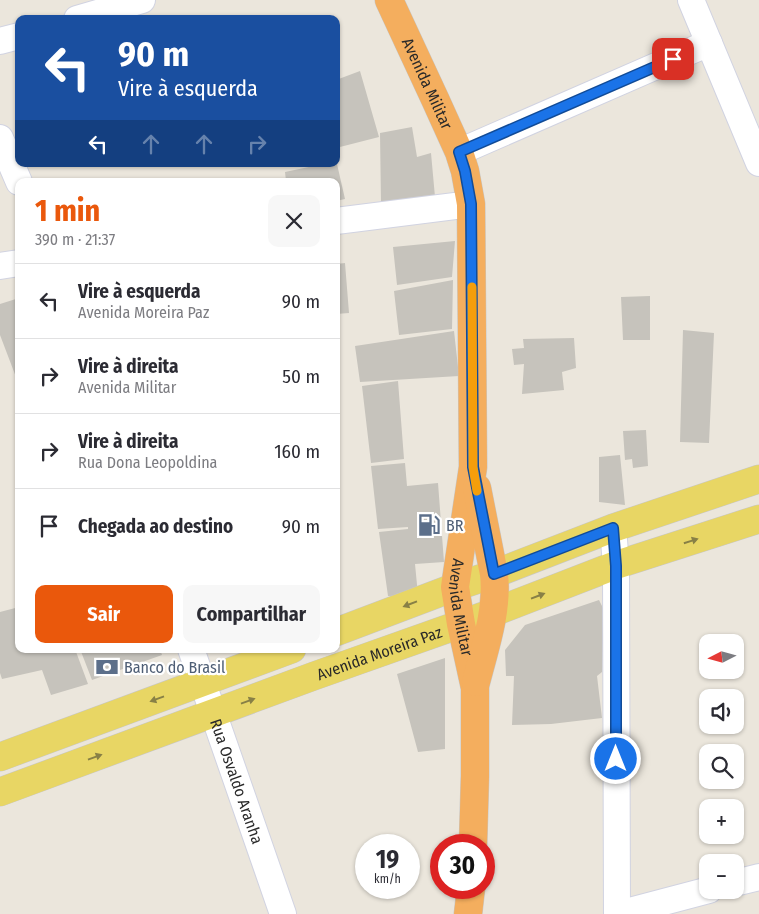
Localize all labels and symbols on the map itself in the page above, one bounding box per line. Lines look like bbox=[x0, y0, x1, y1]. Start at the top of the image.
street label: Avenida Militar bbox=[398, 35, 457, 132]
pin bbox=[652, 38, 694, 80]
fuel station icon: BR bbox=[416, 512, 442, 538]
place label: BR bbox=[446, 516, 464, 535]
one-way arrow bbox=[684, 537, 699, 545]
street label: Avenida Militar bbox=[445, 558, 477, 658]
one-way arrow bbox=[531, 591, 545, 599]
one-way arrow bbox=[402, 601, 417, 608]
street label: Avenida Moreira Paz bbox=[314, 622, 444, 684]
north arrow bbox=[699, 634, 744, 679]
bank icon: Banco do Brasil bbox=[94, 654, 120, 680]
place label: Banco do Brasil bbox=[124, 658, 225, 677]
one-way arrow bbox=[149, 695, 164, 703]
one-way arrow bbox=[240, 697, 255, 704]
street label: Rua Osvaldo Aranha bbox=[206, 716, 267, 846]
position arrow bbox=[589, 732, 641, 784]
one-way arrow bbox=[88, 753, 103, 761]
speed limit sign: 30 bbox=[430, 834, 495, 899]

